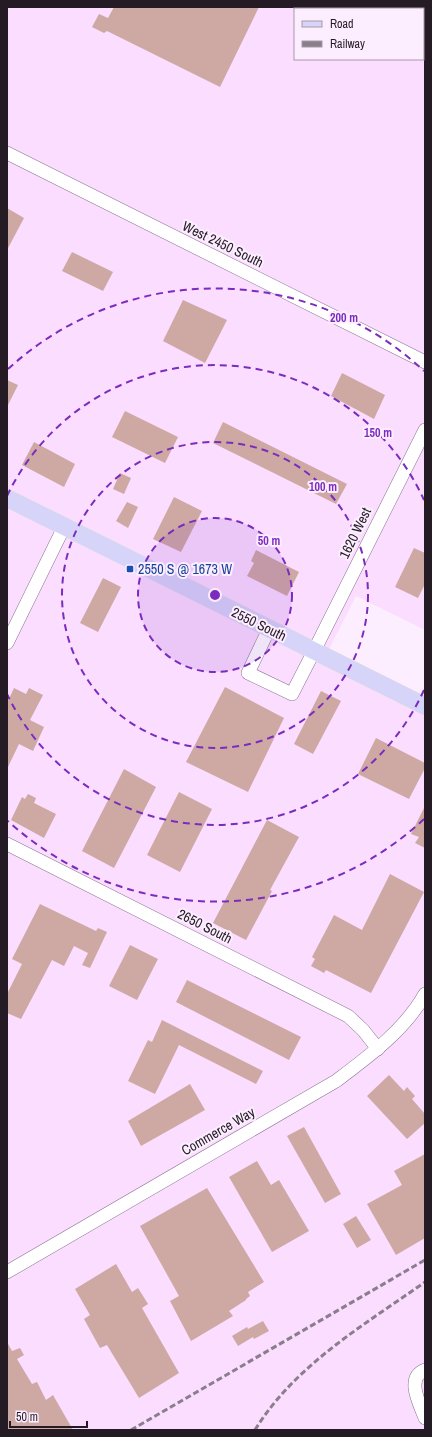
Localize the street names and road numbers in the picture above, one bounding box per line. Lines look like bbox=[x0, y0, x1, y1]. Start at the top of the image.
street label: West 2450 South bbox=[180, 217, 266, 271]
street label: 1620 West bbox=[335, 504, 375, 562]
street label: 2550 South bbox=[229, 603, 289, 645]
street label: 2650 South bbox=[175, 905, 235, 947]
street label: Commerce Way bbox=[178, 1103, 258, 1159]

